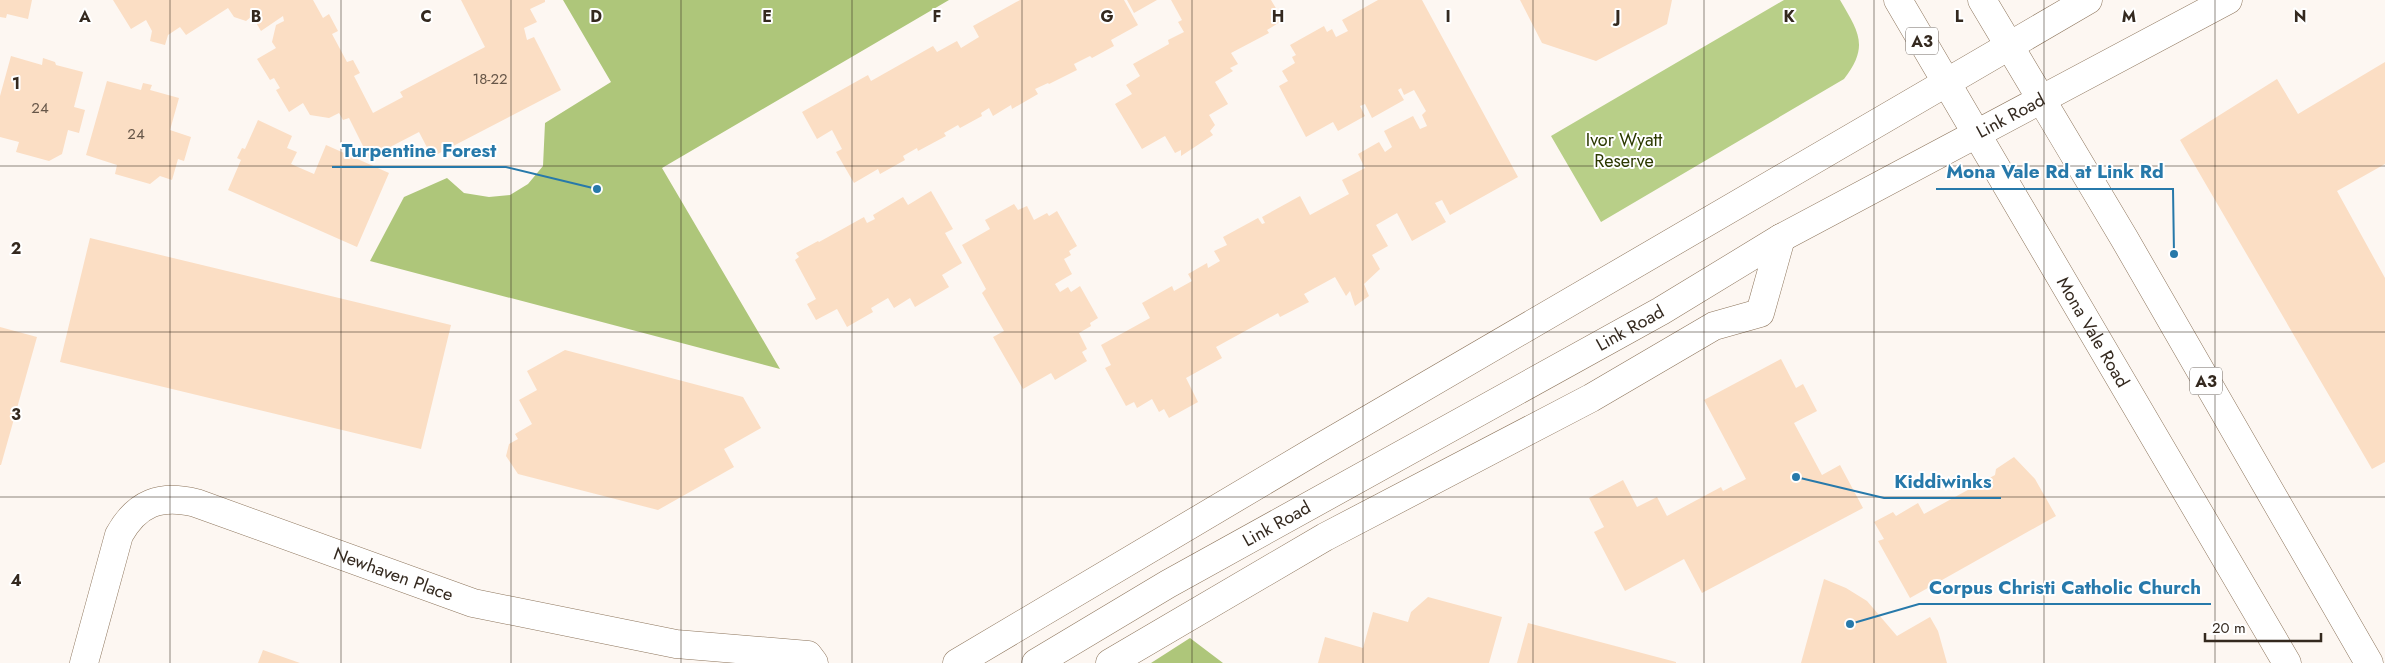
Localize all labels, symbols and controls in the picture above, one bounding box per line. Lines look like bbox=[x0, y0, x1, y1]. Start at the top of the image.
text: A bbox=[78, 5, 91, 28]
text: B bbox=[251, 5, 261, 28]
text: C bbox=[420, 5, 432, 28]
text: D bbox=[590, 5, 602, 28]
text: E bbox=[762, 5, 772, 28]
text: F bbox=[933, 5, 941, 28]
text: G bbox=[1100, 5, 1114, 28]
text: H bbox=[1272, 5, 1284, 28]
text: I bbox=[1445, 5, 1451, 28]
text: J bbox=[1612, 5, 1621, 28]
text: K bbox=[1783, 5, 1795, 28]
text: L bbox=[1955, 5, 1964, 28]
text: M bbox=[2122, 5, 2136, 28]
text: N bbox=[2294, 5, 2306, 28]
road number: A3 bbox=[1906, 27, 1938, 54]
house number: 18-22 bbox=[472, 68, 508, 90]
text: 1 bbox=[12, 72, 20, 95]
street label: Link Road bbox=[1972, 87, 2050, 145]
house number: 24 bbox=[31, 97, 49, 119]
house number: 24 bbox=[127, 123, 145, 145]
park label: Ivor Wyatt Reserve bbox=[1586, 127, 1663, 174]
callout: Turpentine Forest bbox=[332, 133, 506, 167]
text: Turpentine Forest bbox=[342, 137, 496, 164]
callout: Mona Vale Rd at Link Rd bbox=[1936, 155, 2173, 189]
text: Mona Vale Rd at Link Rd bbox=[1946, 158, 2164, 185]
text: 2 bbox=[11, 237, 21, 260]
street label: Mona Vale Road bbox=[2050, 272, 2136, 392]
street label: Link Road bbox=[1591, 299, 1669, 358]
road number: A3 bbox=[2190, 368, 2222, 394]
text: 3 bbox=[11, 403, 21, 426]
callout: Kiddiwinks bbox=[1884, 464, 2001, 498]
text: Kiddiwinks bbox=[1894, 468, 1992, 495]
street label: Link Road bbox=[1238, 494, 1315, 553]
street label: Newhaven Place bbox=[330, 541, 457, 608]
text: 4 bbox=[10, 569, 22, 592]
callout: Corpus Christi Catholic Church bbox=[1919, 570, 2211, 604]
text: Corpus Christi Catholic Church bbox=[1929, 574, 2201, 601]
scale bar bbox=[2205, 610, 2321, 642]
text: 20 m bbox=[2212, 617, 2246, 639]

